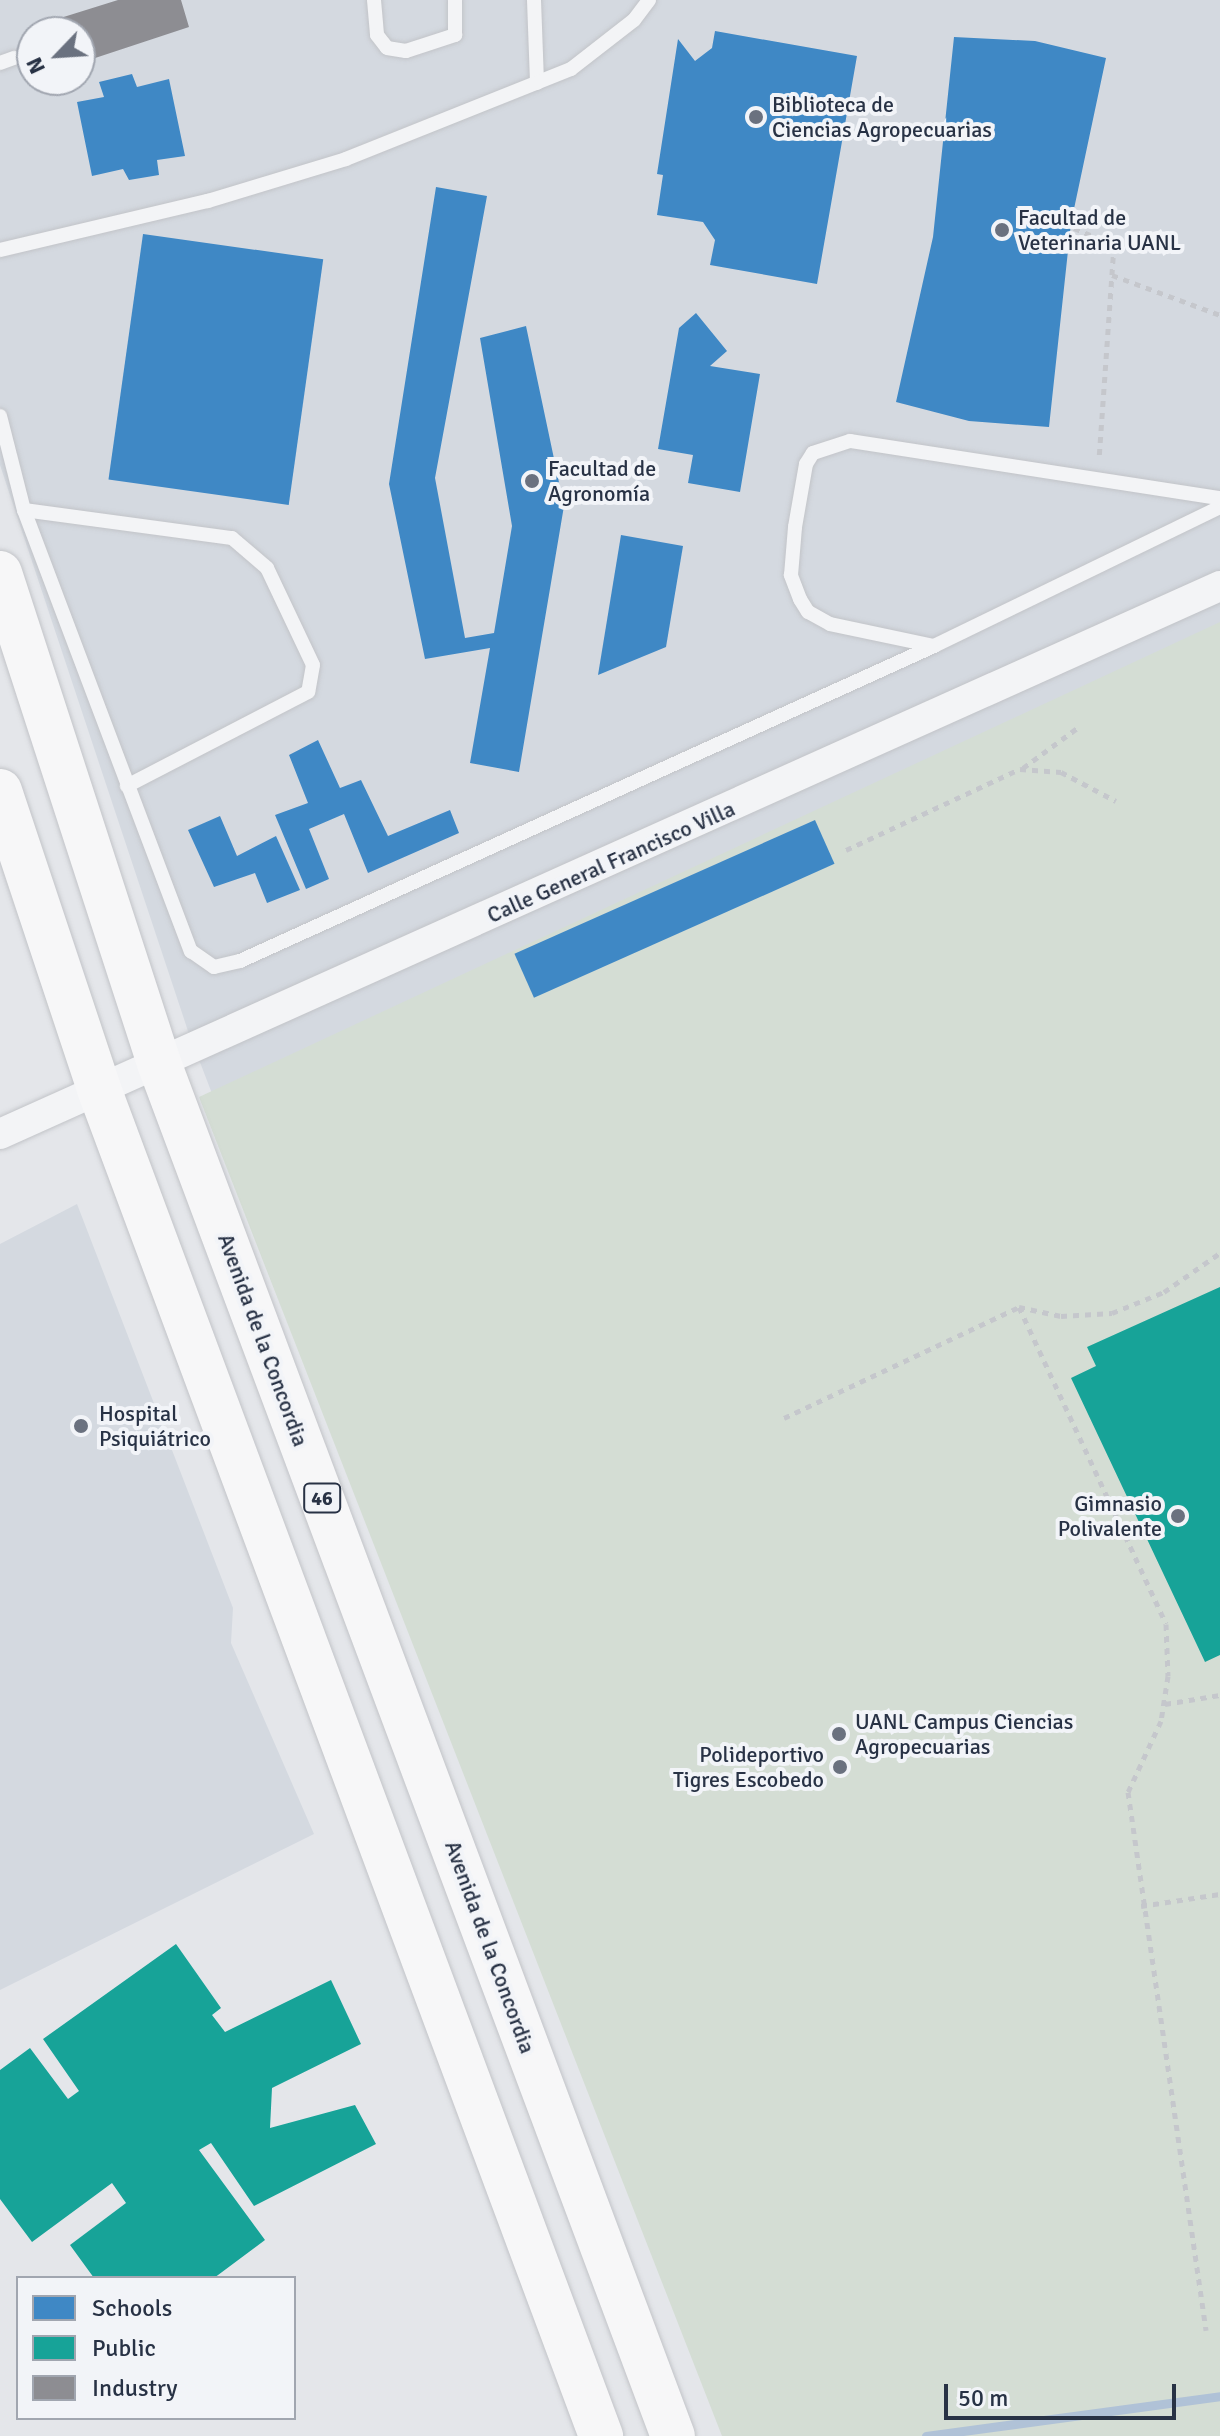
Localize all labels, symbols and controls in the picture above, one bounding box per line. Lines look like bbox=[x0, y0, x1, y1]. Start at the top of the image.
north arrow bbox=[16, 16, 96, 96]
text: N bbox=[20, 53, 51, 78]
place label: Biblioteca de Ciencias Agropecuarias bbox=[772, 91, 992, 142]
marker: Biblioteca de Ciencias Agropecuarias bbox=[747, 108, 765, 126]
place label: Facultad de Veterinaria UANL bbox=[1018, 204, 1181, 256]
marker: Facultad de Veterinaria UANL bbox=[993, 221, 1011, 239]
place label: Facultad de Agronomía bbox=[548, 455, 656, 506]
marker: Facultad de Agronomía bbox=[523, 472, 541, 490]
street label: Calle General Francisco Villa bbox=[483, 795, 739, 929]
street label: Avenida de la Concordia bbox=[212, 1230, 314, 1450]
place label: Hospital Psiquiátrico bbox=[99, 1400, 211, 1452]
marker: Hospital Psiquiátrico bbox=[70, 1415, 92, 1437]
road number: 46 bbox=[302, 1482, 342, 1514]
place label: Gimnasio Polivalente bbox=[1058, 1490, 1162, 1542]
marker: Gimnasio Polivalente bbox=[1169, 1507, 1187, 1525]
place label: UANL Campus Ciencias Agropecuarias bbox=[855, 1708, 1073, 1760]
marker: UANL Campus Ciencias Agropecuarias bbox=[830, 1725, 848, 1743]
place label: Polideportivo Tigres Escobedo bbox=[673, 1741, 824, 1792]
marker: Polideportivo Tigres Escobedo bbox=[831, 1758, 849, 1776]
street label: Avenida de la Concordia bbox=[439, 1837, 541, 2057]
legend bbox=[16, 2276, 296, 2420]
text: Schools bbox=[92, 2293, 172, 2323]
text: Public bbox=[92, 2333, 156, 2363]
scale bar bbox=[948, 2368, 1180, 2418]
text: Industry bbox=[92, 2373, 178, 2403]
text: 50 m bbox=[958, 2383, 1008, 2413]

